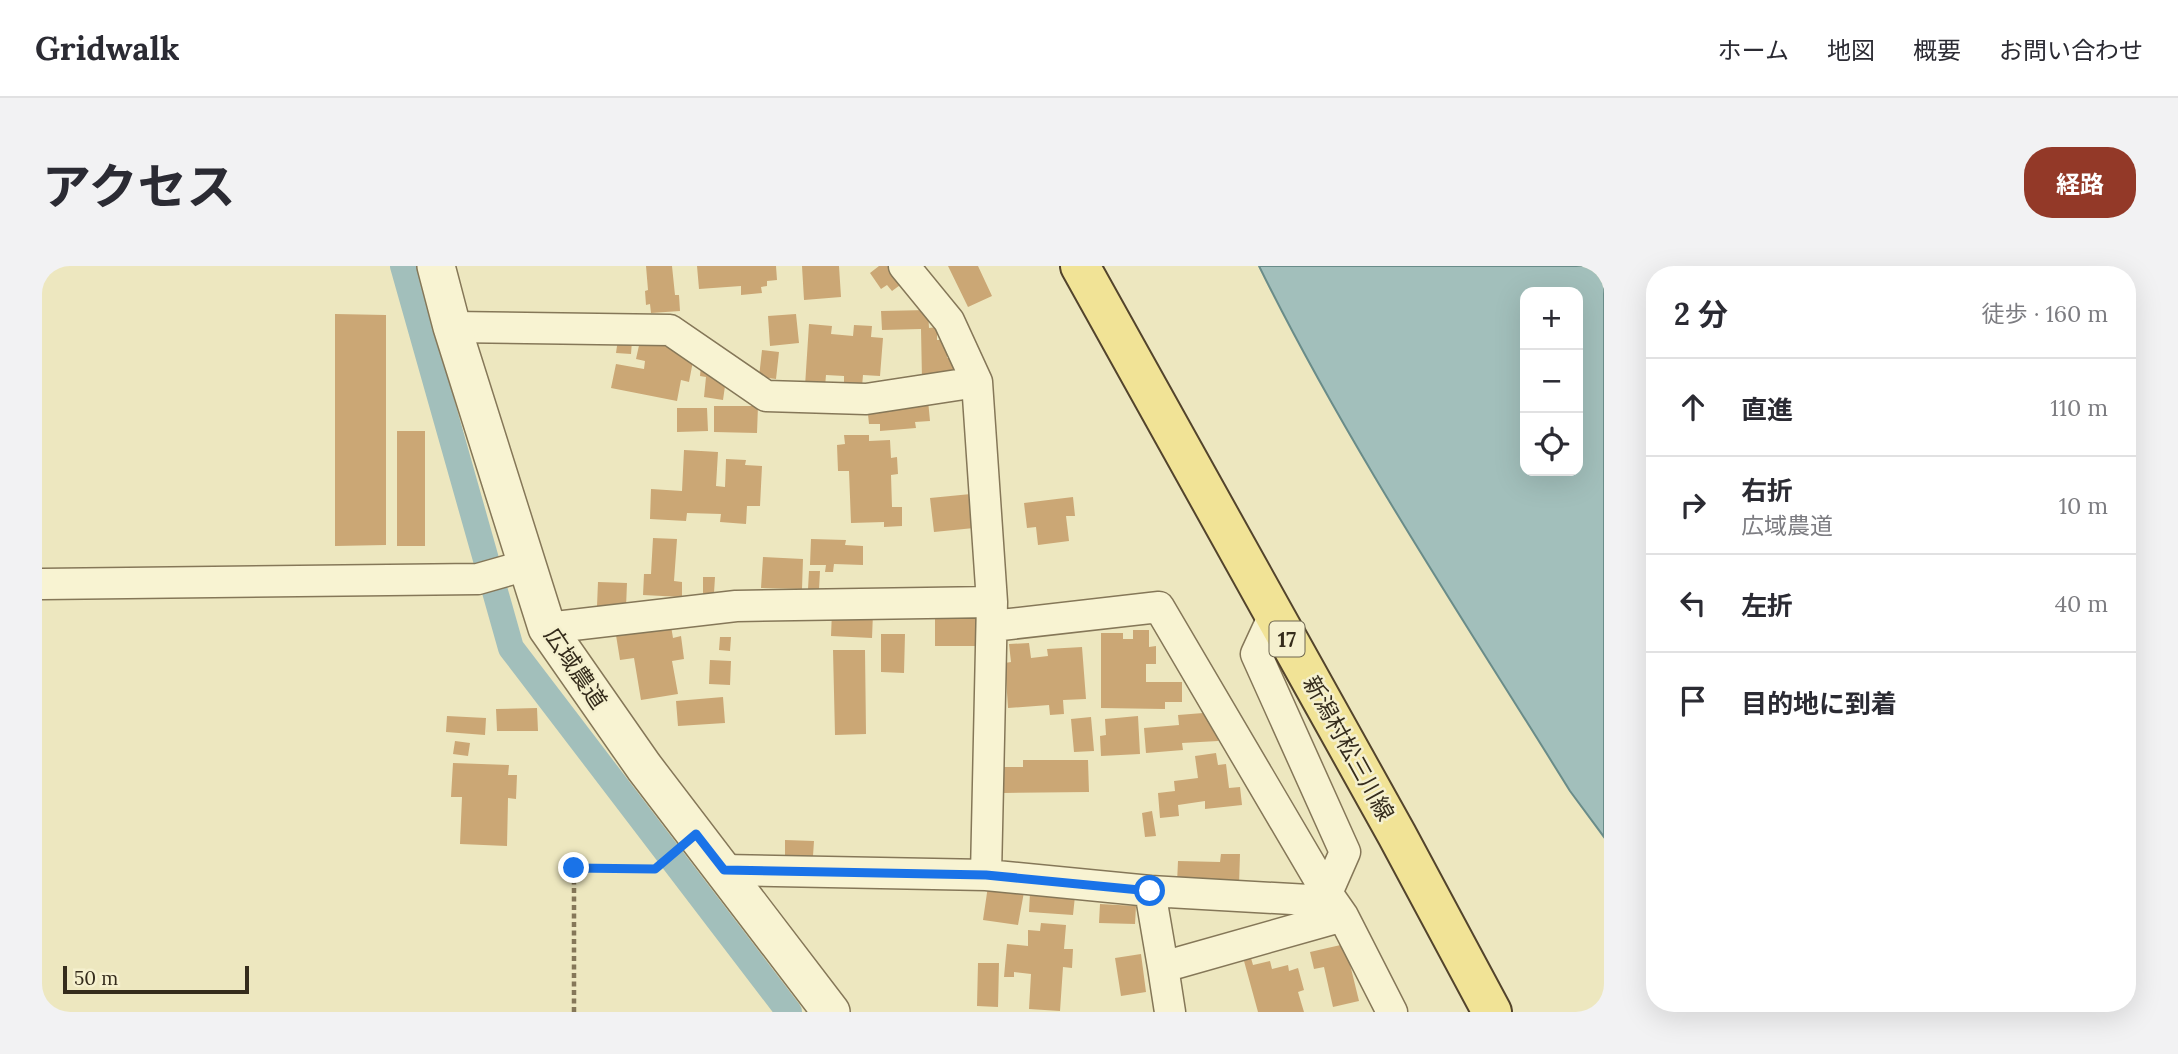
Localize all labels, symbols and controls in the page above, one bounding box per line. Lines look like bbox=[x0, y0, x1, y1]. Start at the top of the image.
text: Gridwalk bbox=[35, 27, 180, 69]
text: ホーム bbox=[1718, 35, 1789, 66]
text: 地図 bbox=[1827, 35, 1875, 66]
text: 概要 bbox=[1913, 35, 1961, 66]
text: お問い合わせ bbox=[1999, 35, 2143, 66]
button: 経路 bbox=[2024, 147, 2136, 218]
text: アクセス bbox=[42, 155, 236, 217]
map controls bbox=[1520, 287, 1583, 476]
button: + bbox=[1520, 287, 1583, 350]
text: 2 分 bbox=[1674, 295, 1728, 333]
text: 徒歩 · 160 m bbox=[1982, 299, 2108, 328]
button: − bbox=[1520, 350, 1583, 413]
icon: ahead bbox=[1674, 388, 1712, 426]
text: 直進 bbox=[1741, 393, 1793, 426]
text: 110 m bbox=[2050, 393, 2108, 422]
button: locate bbox=[1520, 413, 1583, 476]
text: 右折 bbox=[1741, 474, 1793, 507]
icon: right bbox=[1674, 486, 1712, 524]
text: 10 m bbox=[2059, 491, 2108, 520]
text: 広域農道 bbox=[1741, 511, 1833, 540]
icon: left bbox=[1674, 584, 1712, 622]
text: 左折 bbox=[1741, 589, 1793, 622]
text: 40 m bbox=[2055, 589, 2108, 618]
street label: 広域農道 bbox=[538, 622, 614, 714]
road number: 17 bbox=[1270, 622, 1304, 656]
street label: 新潟村松三川線 bbox=[1297, 671, 1401, 825]
icon: arrive bbox=[1674, 682, 1712, 720]
text: 目的地に到着 bbox=[1741, 687, 1897, 720]
route end bbox=[558, 852, 589, 883]
route start bbox=[1134, 875, 1165, 906]
scale bar bbox=[63, 963, 248, 995]
text: 50 m bbox=[74, 966, 118, 990]

